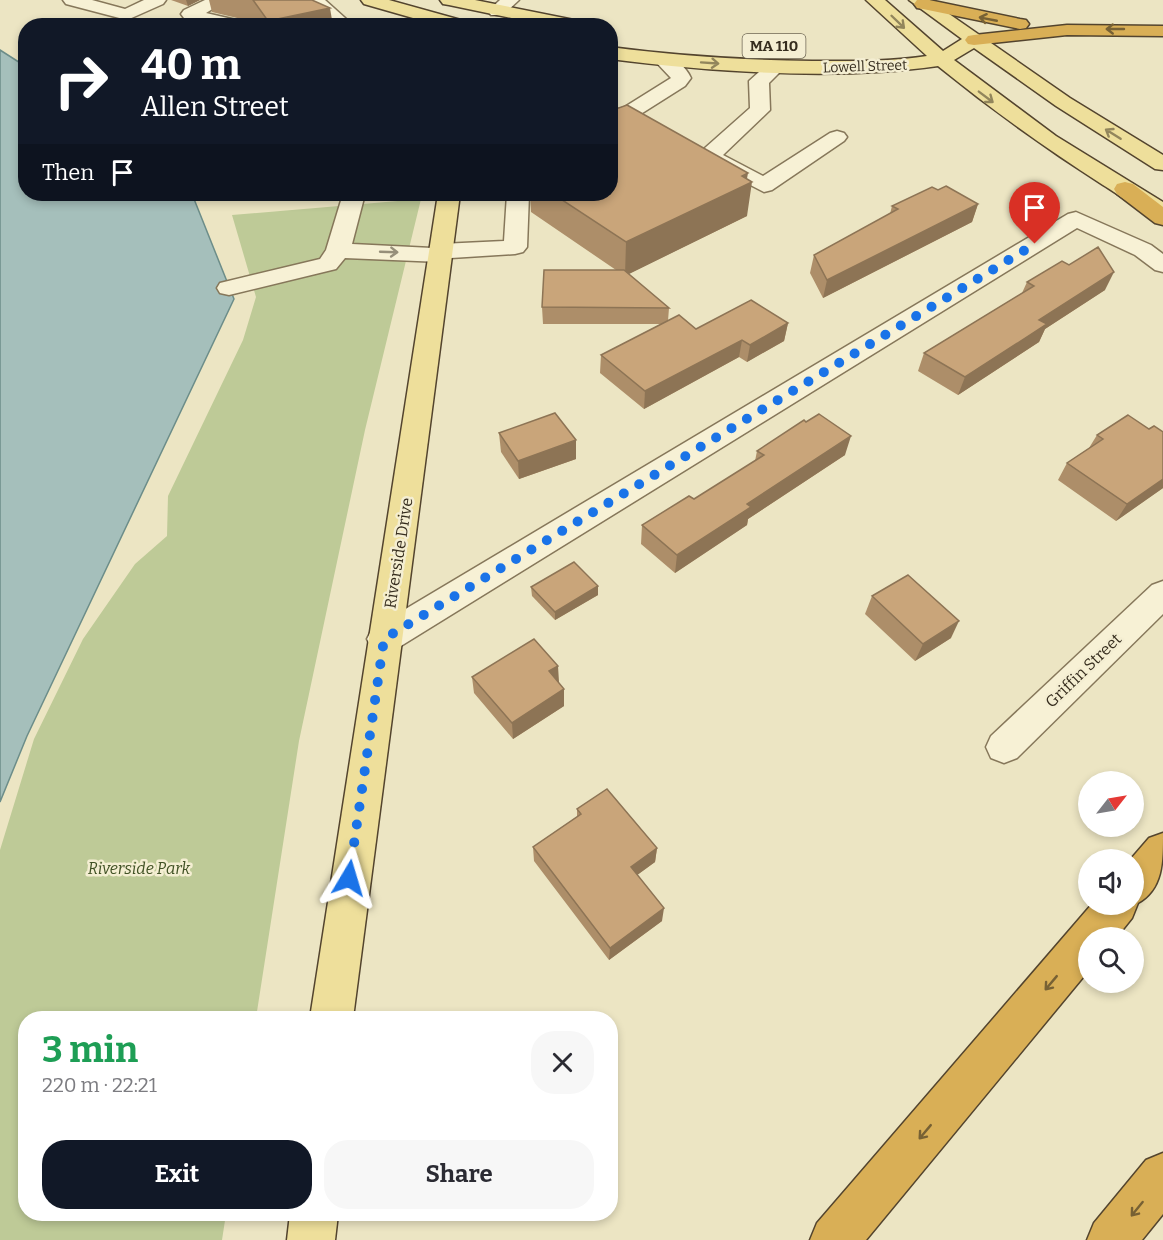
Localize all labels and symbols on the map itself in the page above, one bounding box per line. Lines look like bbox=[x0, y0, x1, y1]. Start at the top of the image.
one-way arrow bbox=[979, 13, 998, 24]
one-way arrow bbox=[891, 15, 906, 29]
one-way arrow bbox=[1105, 23, 1125, 35]
road number: MA 110 bbox=[742, 34, 806, 58]
street label: Lowell Street bbox=[823, 57, 907, 76]
one-way arrow bbox=[700, 58, 720, 69]
one-way arrow bbox=[978, 90, 994, 103]
one-way arrow bbox=[1105, 128, 1122, 140]
pin bbox=[1009, 182, 1060, 244]
one-way arrow bbox=[379, 246, 399, 258]
street label: Riverside Drive bbox=[380, 496, 417, 610]
street label: Griffin Street bbox=[1041, 629, 1125, 711]
north arrow bbox=[1078, 771, 1144, 837]
position arrow bbox=[317, 846, 381, 910]
park label: Riverside Park bbox=[88, 859, 191, 878]
one-way arrow bbox=[1044, 975, 1058, 990]
one-way arrow bbox=[919, 1124, 932, 1140]
one-way arrow bbox=[1131, 1201, 1144, 1217]

